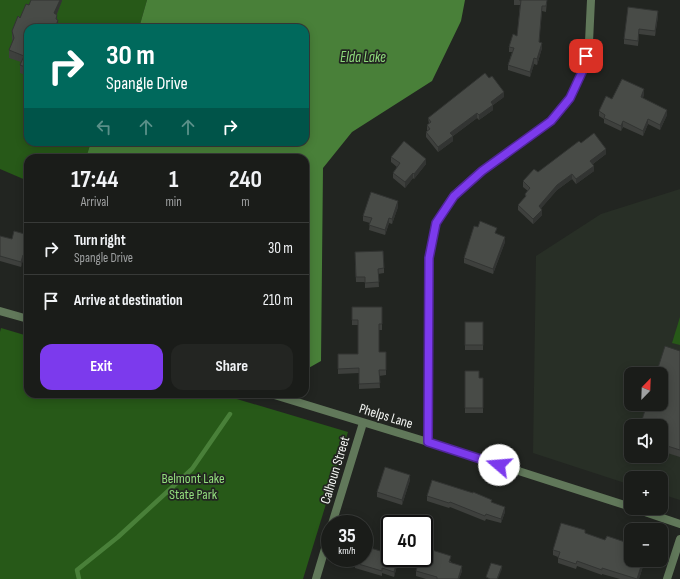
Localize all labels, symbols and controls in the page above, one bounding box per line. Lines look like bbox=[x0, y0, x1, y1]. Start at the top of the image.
text: 30 m bbox=[106, 39, 155, 72]
pin bbox=[569, 39, 603, 73]
icon: right bbox=[40, 40, 92, 92]
icon: arrive bbox=[575, 45, 597, 67]
water label: Elda Lake bbox=[340, 48, 386, 67]
text: Spangle Drive bbox=[106, 73, 188, 94]
icon: left bbox=[93, 116, 115, 138]
icon: ahead bbox=[135, 116, 157, 138]
icon: ahead bbox=[177, 116, 199, 138]
icon: right bbox=[219, 116, 241, 138]
text: 17:44 bbox=[71, 165, 118, 194]
text: 1 bbox=[169, 165, 178, 194]
text: 240 bbox=[229, 165, 262, 194]
text: Arrival bbox=[81, 194, 109, 210]
text: min bbox=[166, 194, 182, 210]
text: m bbox=[241, 194, 250, 210]
text: Turn right bbox=[74, 231, 126, 250]
icon: right bbox=[40, 238, 62, 260]
text: 30 m bbox=[268, 239, 293, 258]
text: Spangle Drive bbox=[74, 250, 133, 266]
icon: arrive bbox=[40, 290, 62, 312]
text: Arrive at destination bbox=[74, 291, 183, 310]
text: 210 m bbox=[263, 291, 293, 310]
button: Exit bbox=[40, 344, 163, 390]
button: Share bbox=[171, 344, 293, 390]
north arrow bbox=[624, 367, 668, 411]
map controls bbox=[624, 367, 668, 567]
street label: Phelps Lane bbox=[357, 400, 415, 432]
button: sound bbox=[624, 419, 668, 463]
street label: Calhoun Street bbox=[317, 434, 353, 506]
position arrow bbox=[478, 444, 520, 486]
park label: Belmont Lake State Park bbox=[161, 470, 225, 503]
button: + bbox=[624, 471, 668, 515]
speed limit sign: 40 bbox=[381, 515, 433, 567]
button: − bbox=[624, 523, 668, 567]
text: 35 bbox=[338, 524, 356, 548]
text: km/h bbox=[338, 545, 356, 557]

